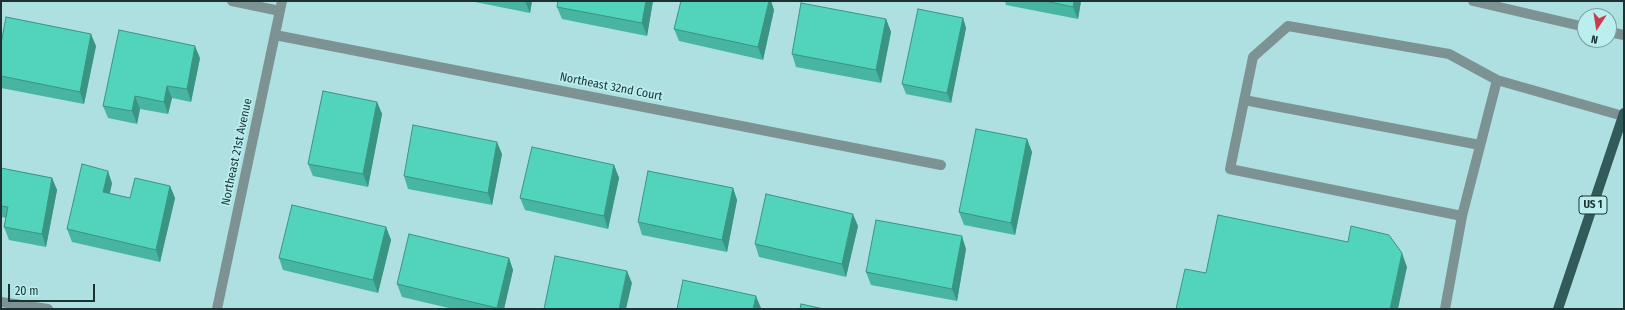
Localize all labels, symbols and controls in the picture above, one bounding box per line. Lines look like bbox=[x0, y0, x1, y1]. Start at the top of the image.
north arrow bbox=[1577, 8, 1617, 48]
text: N bbox=[1590, 32, 1599, 46]
street label: Northeast 32nd Court bbox=[558, 70, 664, 104]
street label: Northeast 21st Avenue bbox=[219, 97, 255, 207]
road number: US 1 bbox=[1579, 196, 1607, 214]
scale bar bbox=[10, 276, 97, 302]
text: 20 m bbox=[15, 284, 39, 298]

